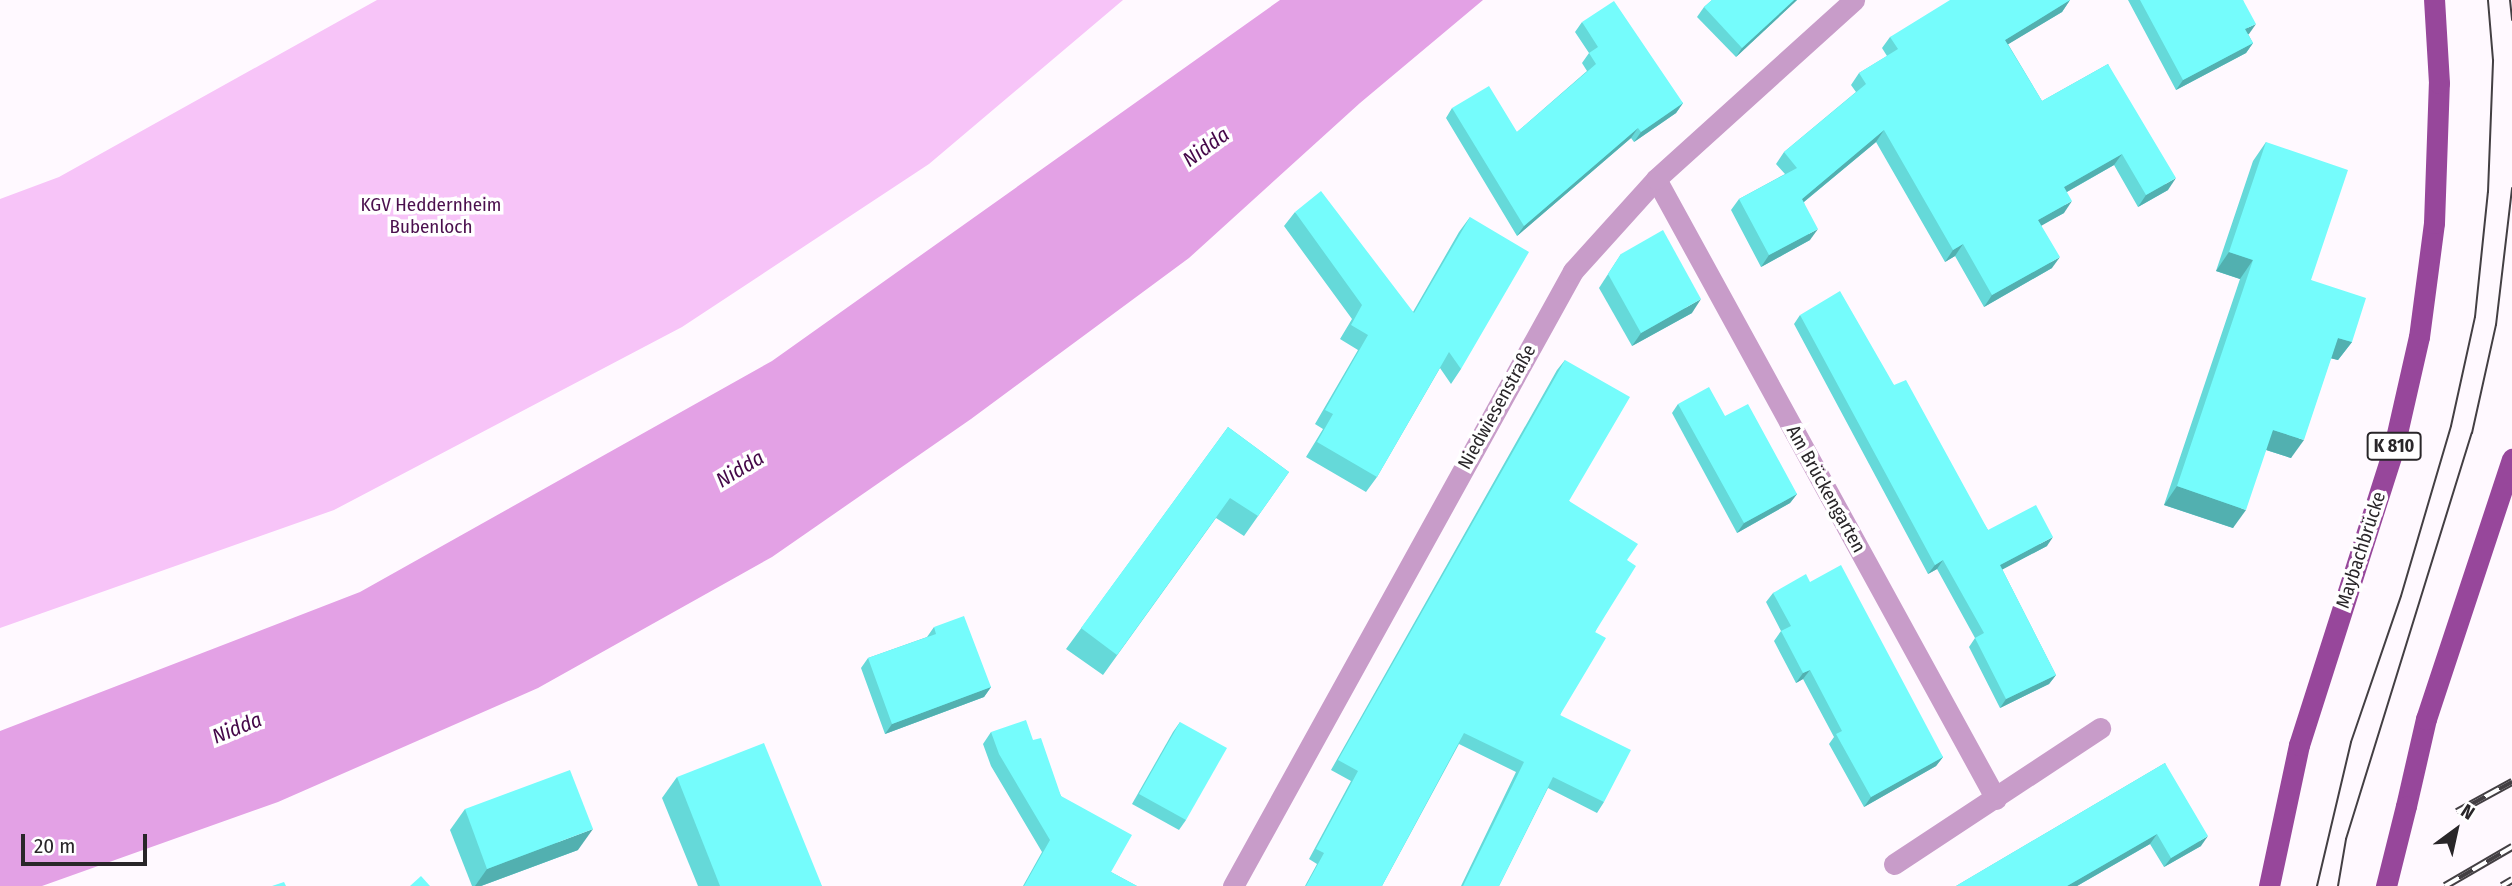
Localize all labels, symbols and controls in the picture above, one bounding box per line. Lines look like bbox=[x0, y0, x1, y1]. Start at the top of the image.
water label: Nidda bbox=[1178, 122, 1234, 172]
park label: KGV Heddernheim Bubenloch bbox=[361, 194, 501, 238]
street label: Niedwiesenstraße bbox=[1453, 341, 1541, 473]
street label: Am Brückengarten bbox=[1782, 421, 1870, 557]
road number: K 810 bbox=[2366, 432, 2422, 461]
water label: Nidda bbox=[712, 445, 768, 493]
street label: Maybachbrücke bbox=[2331, 489, 2391, 611]
water label: Nidda bbox=[208, 707, 266, 749]
north arrow bbox=[2421, 795, 2491, 865]
text: N bbox=[2457, 799, 2479, 825]
scale bar bbox=[24, 820, 150, 864]
text: 20 m bbox=[34, 833, 75, 859]

